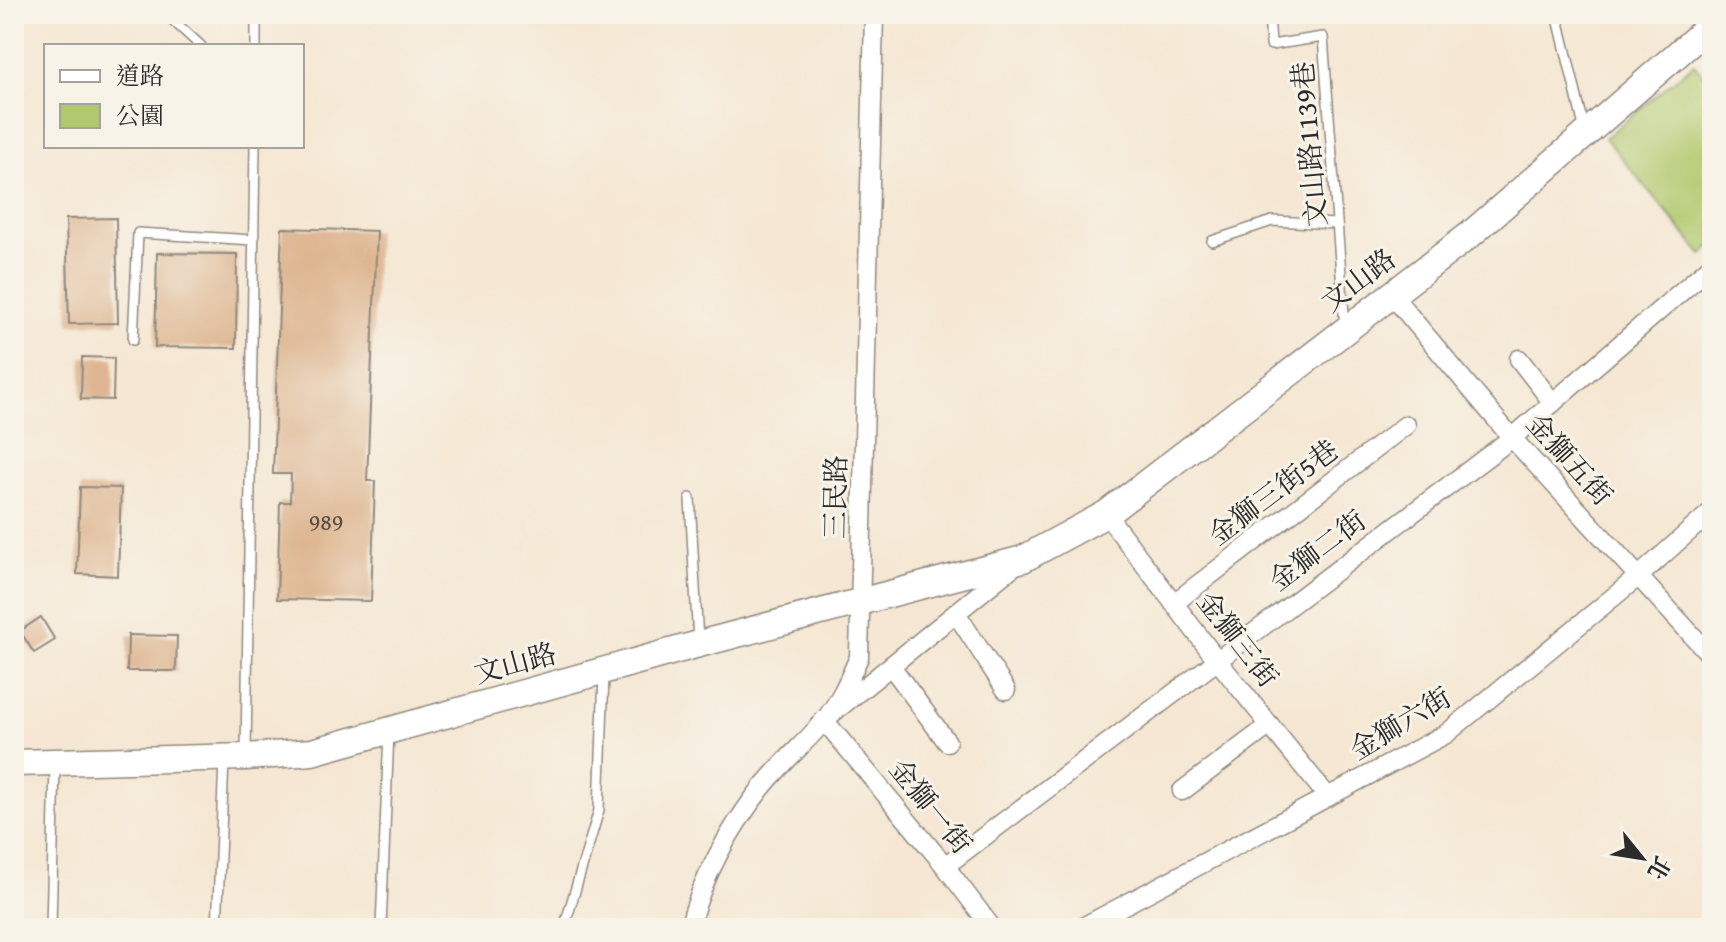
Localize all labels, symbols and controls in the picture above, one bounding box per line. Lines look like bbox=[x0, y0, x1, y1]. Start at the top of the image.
legend bbox=[44, 44, 304, 148]
text: 道路 bbox=[116, 58, 164, 93]
street label: 文山路1139巷 bbox=[1281, 60, 1336, 228]
text: 公園 bbox=[116, 98, 164, 133]
street label: 文山路 bbox=[1312, 238, 1404, 321]
street label: 金獅五街 bbox=[1518, 403, 1623, 514]
street label: 金獅三街5巷 bbox=[1199, 429, 1346, 554]
street label: 三民路 bbox=[813, 455, 856, 539]
street label: 金獅二街 bbox=[1260, 500, 1374, 600]
house number: 989 bbox=[309, 504, 343, 539]
street label: 金獅三街 bbox=[1188, 582, 1289, 695]
street label: 文山路 bbox=[469, 632, 561, 693]
street label: 金獅六街 bbox=[1341, 676, 1458, 769]
street label: 金獅一街 bbox=[880, 749, 983, 862]
north arrow bbox=[1602, 818, 1682, 898]
text: 北 bbox=[1640, 850, 1679, 886]

